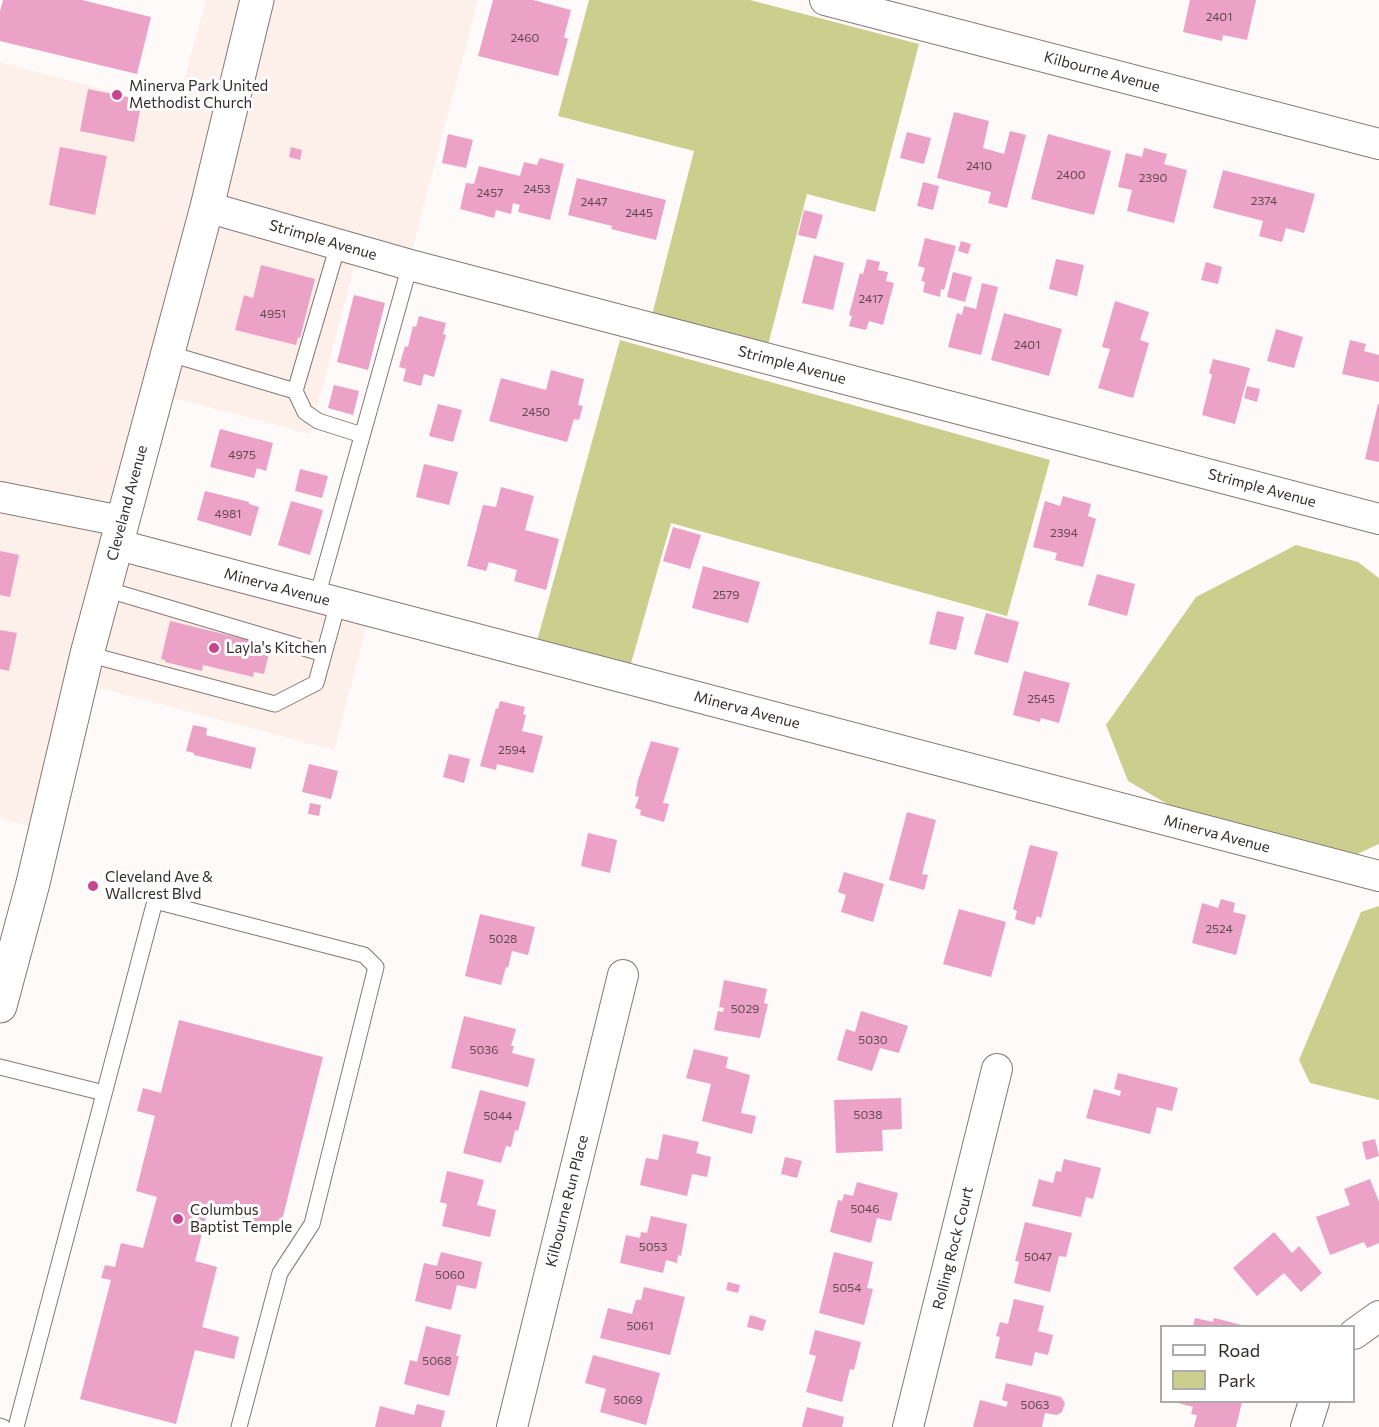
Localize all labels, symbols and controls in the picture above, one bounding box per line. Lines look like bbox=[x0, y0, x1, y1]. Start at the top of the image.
house number: 2401 bbox=[1206, 10, 1232, 24]
house number: 2460 bbox=[511, 31, 539, 45]
street label: Kilbourne Avenue bbox=[1042, 48, 1162, 96]
place label: Minerva Park United Methodist Church bbox=[129, 77, 268, 112]
marker: Minerva Park United Methodist Church bbox=[110, 88, 124, 102]
house number: 2410 bbox=[966, 159, 992, 173]
house number: 2400 bbox=[1056, 168, 1086, 182]
house number: 2390 bbox=[1139, 171, 1167, 185]
house number: 2453 bbox=[523, 182, 551, 196]
house number: 2457 bbox=[477, 186, 503, 200]
house number: 2374 bbox=[1251, 194, 1277, 208]
house number: 2447 bbox=[581, 195, 607, 209]
house number: 2445 bbox=[625, 206, 653, 220]
street label: Strimple Avenue bbox=[267, 216, 379, 264]
house number: 2417 bbox=[859, 292, 883, 306]
house number: 4951 bbox=[260, 307, 286, 321]
house number: 2401 bbox=[1014, 338, 1040, 352]
street label: Strimple Avenue bbox=[736, 342, 848, 388]
house number: 2450 bbox=[522, 405, 550, 419]
street label: Cleveland Avenue bbox=[103, 443, 151, 563]
house number: 4975 bbox=[228, 448, 256, 462]
street label: Strimple Avenue bbox=[1206, 465, 1318, 511]
house number: 4981 bbox=[215, 507, 241, 521]
house number: 2394 bbox=[1050, 526, 1078, 540]
street label: Minerva Avenue bbox=[222, 564, 332, 610]
house number: 2579 bbox=[712, 588, 740, 602]
place label: Layla's Kitchen bbox=[226, 639, 327, 657]
marker: Layla's Kitchen bbox=[207, 641, 221, 655]
street label: Minerva Avenue bbox=[692, 687, 802, 733]
house number: 2545 bbox=[1027, 692, 1055, 706]
house number: 2594 bbox=[498, 743, 526, 757]
street label: Minerva Avenue bbox=[1162, 811, 1272, 857]
place label: Cleveland Ave & Wallcrest Blvd bbox=[105, 868, 213, 903]
marker: Cleveland Ave & Wallcrest Blvd bbox=[86, 879, 100, 893]
house number: 2524 bbox=[1205, 922, 1233, 936]
house number: 5028 bbox=[489, 932, 517, 946]
house number: 5029 bbox=[731, 1002, 759, 1016]
house number: 5030 bbox=[858, 1033, 888, 1047]
house number: 5036 bbox=[470, 1043, 498, 1057]
house number: 5038 bbox=[854, 1108, 882, 1122]
house number: 5044 bbox=[483, 1109, 513, 1123]
street label: Kilbourne Run Place bbox=[542, 1133, 592, 1269]
street label: Rolling Rock Court bbox=[929, 1185, 977, 1311]
place label: Columbus Baptist Temple bbox=[190, 1201, 292, 1236]
house number: 5046 bbox=[850, 1202, 880, 1216]
marker: Columbus Baptist Temple bbox=[171, 1212, 185, 1226]
house number: 5053 bbox=[639, 1240, 667, 1254]
house number: 5047 bbox=[1024, 1250, 1052, 1264]
house number: 5060 bbox=[435, 1268, 465, 1282]
house number: 5054 bbox=[833, 1281, 861, 1295]
house number: 5061 bbox=[626, 1319, 654, 1333]
legend bbox=[1160, 1325, 1355, 1403]
text: Road bbox=[1218, 1339, 1260, 1361]
house number: 5068 bbox=[422, 1354, 452, 1368]
text: Park bbox=[1218, 1369, 1256, 1391]
house number: 5069 bbox=[613, 1393, 643, 1407]
house number: 5063 bbox=[1021, 1398, 1049, 1412]

